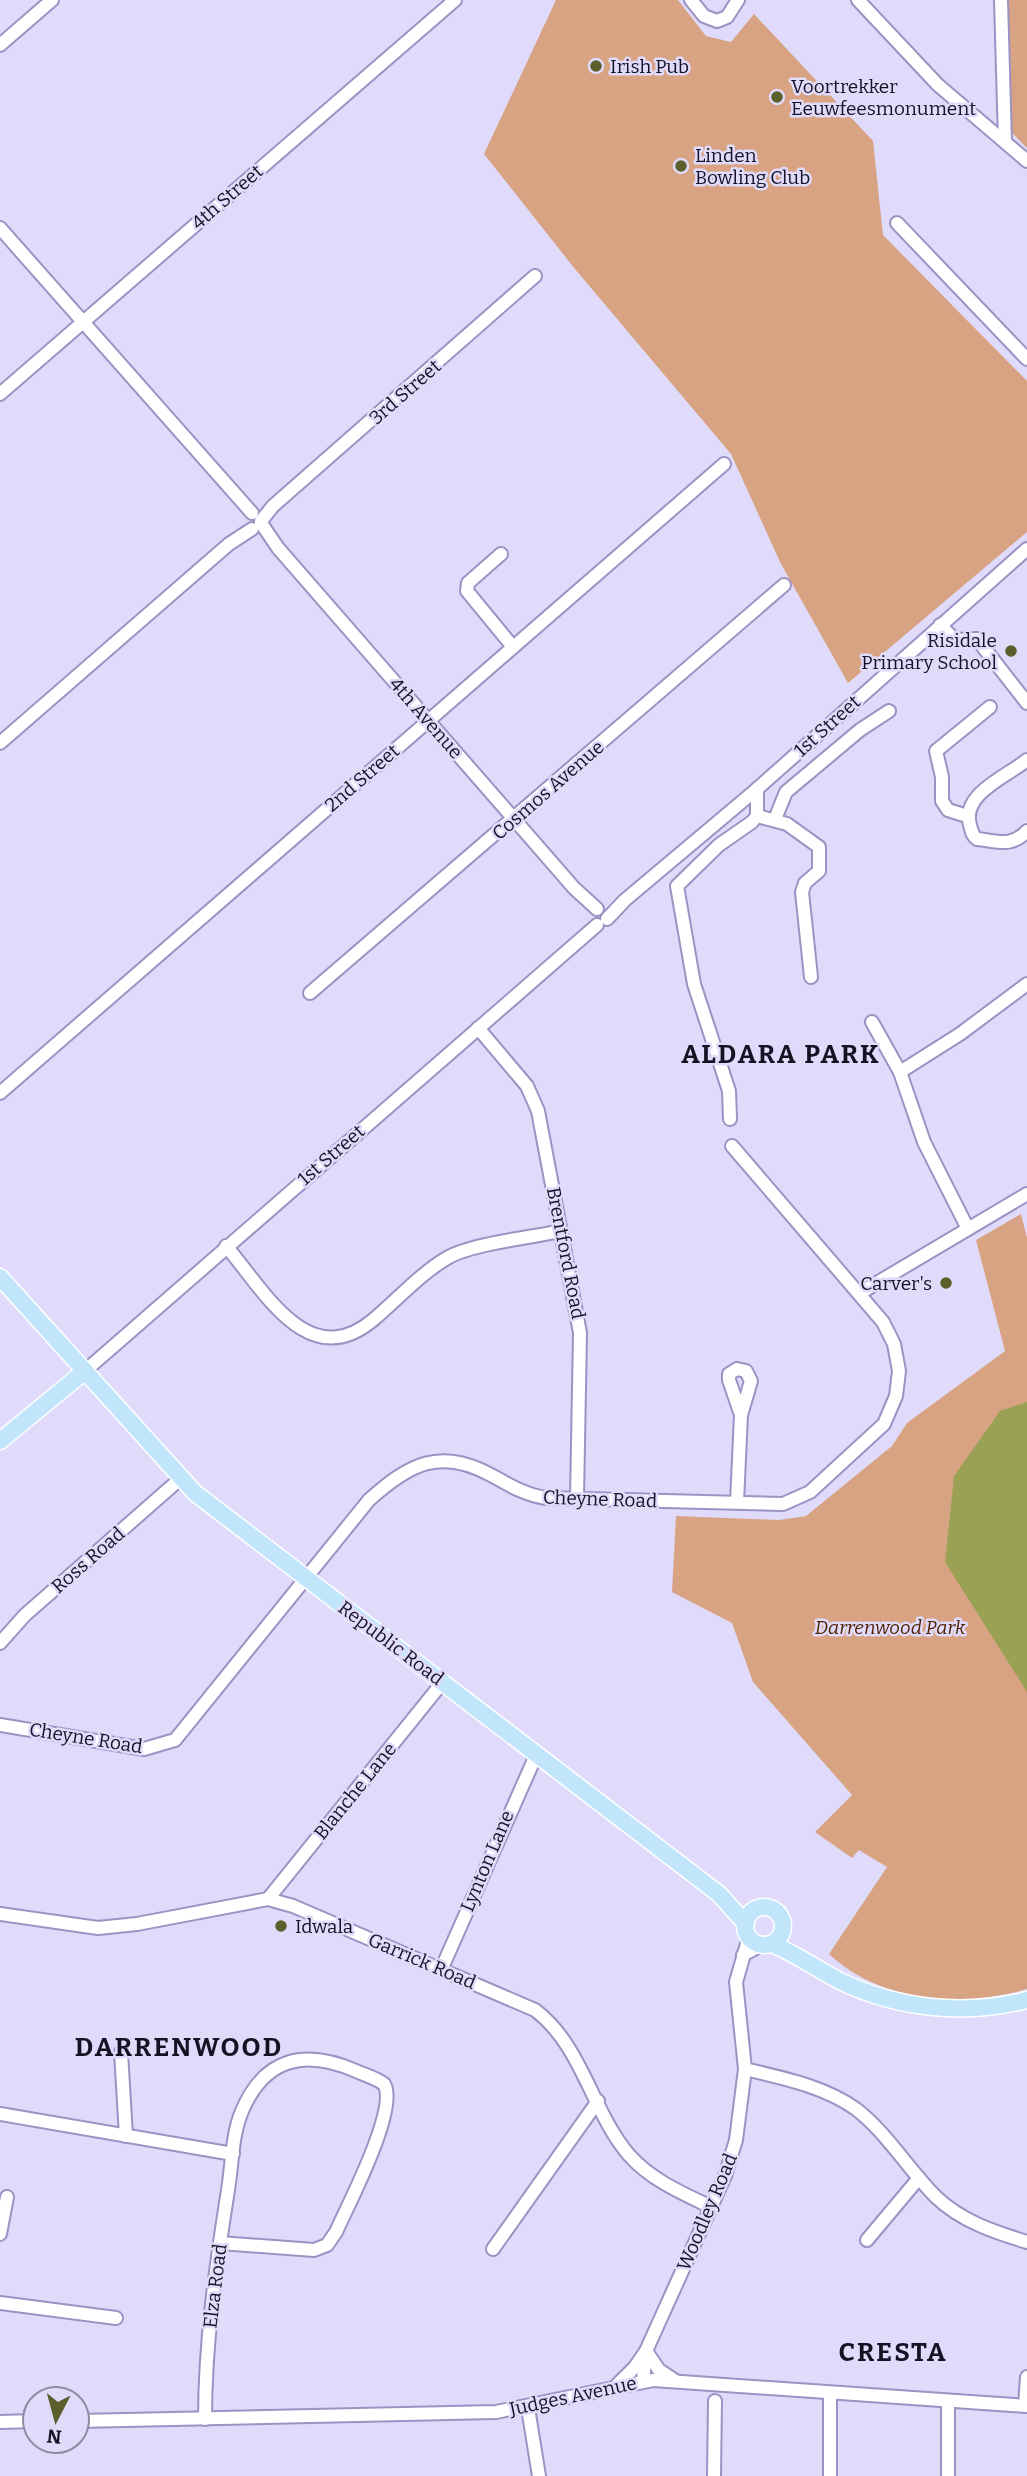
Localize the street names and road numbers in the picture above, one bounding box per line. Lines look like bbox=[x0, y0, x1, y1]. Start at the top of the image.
street label: 4th Street bbox=[187, 160, 267, 234]
street label: 3rd Street bbox=[365, 355, 446, 429]
street label: 4th Avenue bbox=[384, 673, 468, 763]
street label: 1st Street bbox=[789, 690, 865, 762]
street label: Cosmos Avenue bbox=[487, 735, 609, 845]
street label: 2nd Street bbox=[320, 739, 404, 817]
street label: 1st Street bbox=[293, 1120, 369, 1190]
street label: Brentford Road bbox=[542, 1185, 590, 1321]
street label: Cheyne Road bbox=[542, 1486, 658, 1512]
street label: Ross Road bbox=[47, 1522, 129, 1598]
street label: Republic Road bbox=[334, 1596, 448, 1690]
street label: Cheyne Road bbox=[28, 1718, 144, 1758]
street label: Blanche Lane bbox=[309, 1738, 401, 1844]
street label: Lynton Lane bbox=[455, 1807, 519, 1915]
street label: Garrick Road bbox=[365, 1928, 479, 1994]
street label: Woodley Road bbox=[672, 2150, 742, 2274]
street label: Elza Road bbox=[198, 2242, 232, 2330]
street label: Judges Avenue bbox=[506, 2371, 639, 2421]

